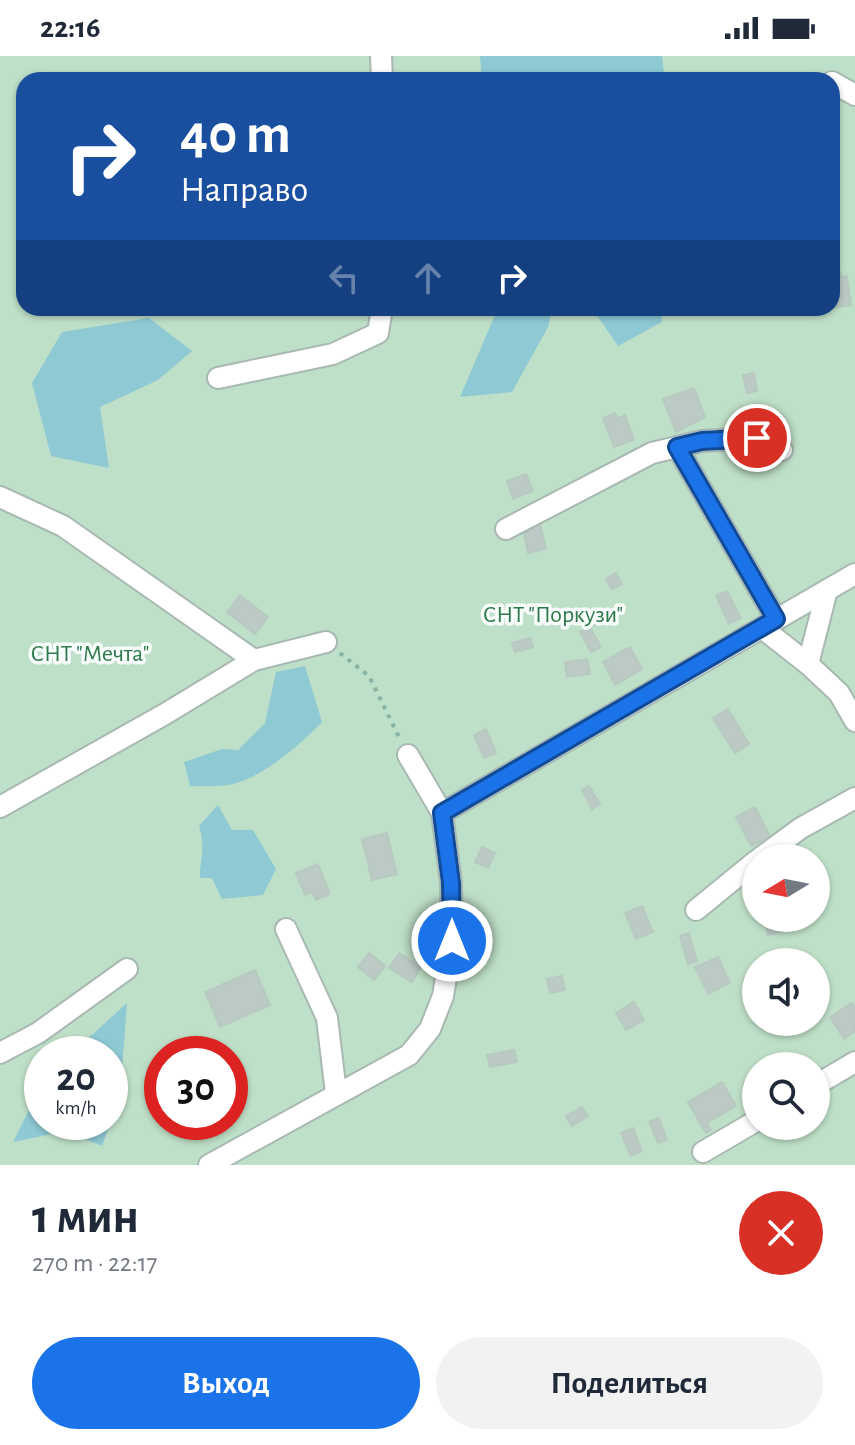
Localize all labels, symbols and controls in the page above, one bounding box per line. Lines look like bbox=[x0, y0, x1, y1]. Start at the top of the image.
text: 22:16 bbox=[40, 13, 100, 43]
icon: right bbox=[48, 104, 152, 208]
text: 40 m bbox=[180, 107, 291, 163]
text: Направо bbox=[180, 172, 308, 208]
icon: left bbox=[322, 256, 366, 300]
icon: ahead bbox=[406, 256, 450, 300]
icon: right bbox=[490, 256, 534, 300]
pin bbox=[723, 404, 791, 472]
icon: arrive bbox=[735, 416, 779, 460]
park label: СНТ "Поркузи" bbox=[483, 603, 623, 627]
park label: СНТ "Мечта" bbox=[31, 642, 149, 666]
north arrow bbox=[742, 844, 830, 932]
map controls bbox=[742, 844, 830, 1140]
position arrow bbox=[410, 899, 494, 983]
button: sound bbox=[742, 948, 830, 1036]
speed limit sign: 30 bbox=[144, 1036, 248, 1140]
button: search bbox=[742, 1052, 830, 1140]
text: 20 bbox=[56, 1058, 96, 1098]
text: km/h bbox=[55, 1098, 97, 1118]
button: close bbox=[739, 1191, 823, 1275]
text: 1 мин bbox=[32, 1194, 139, 1242]
text: 270 m · 22:17 bbox=[32, 1250, 157, 1276]
button: Выход bbox=[32, 1337, 420, 1429]
button: Поделиться bbox=[436, 1337, 823, 1429]

